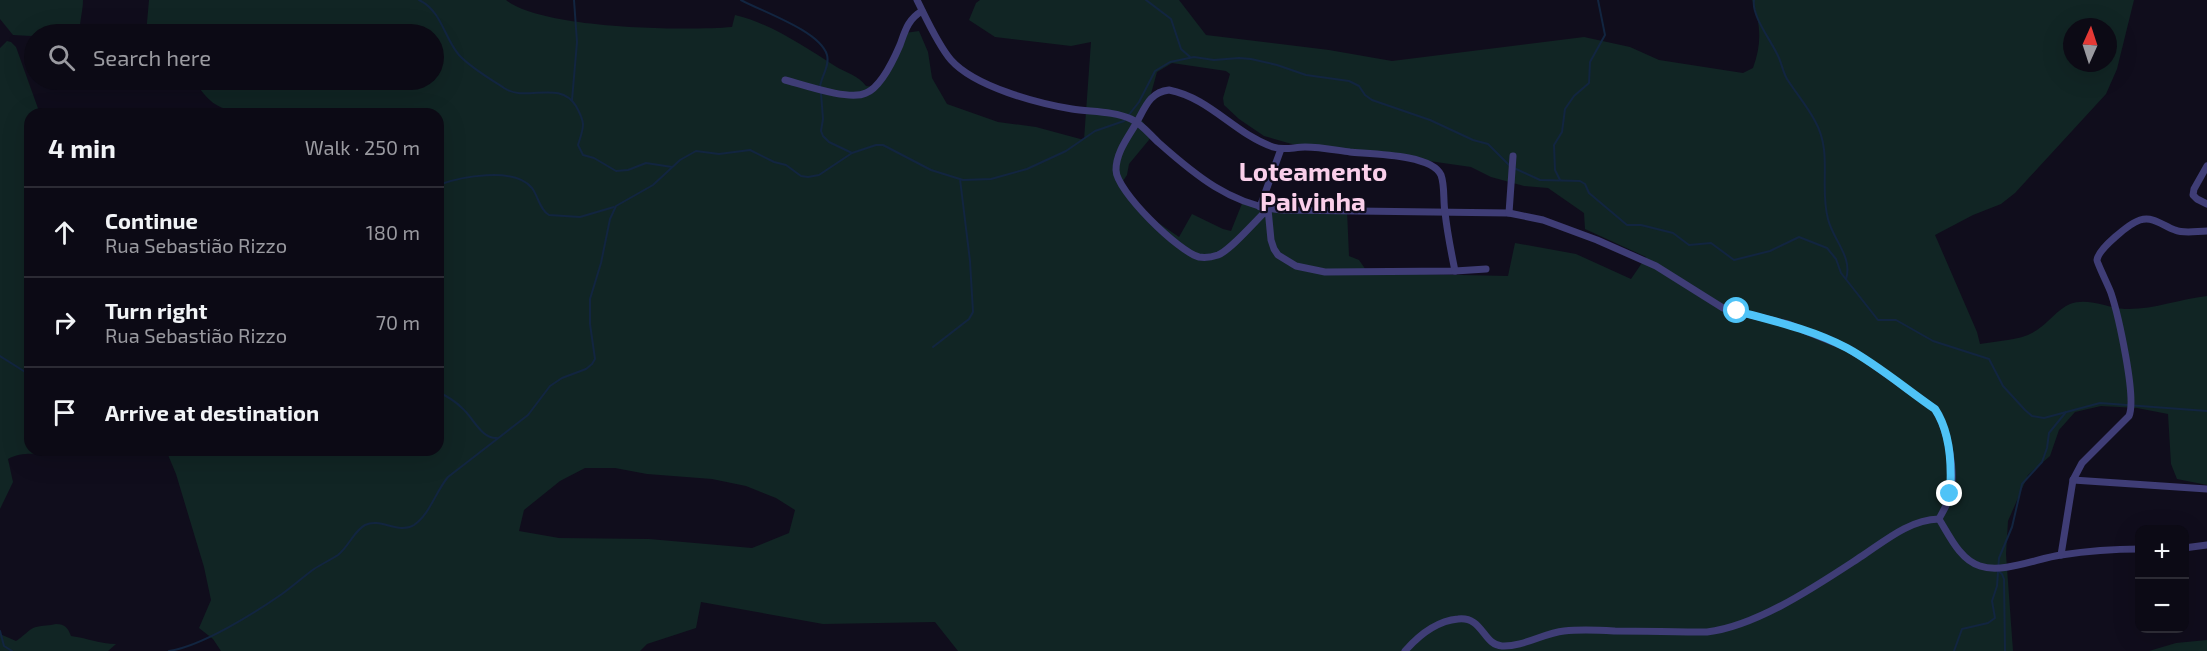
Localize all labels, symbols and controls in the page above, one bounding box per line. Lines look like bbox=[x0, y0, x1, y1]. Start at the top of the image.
north arrow bbox=[2063, 18, 2117, 72]
search box bbox=[24, 24, 444, 90]
icon: search bbox=[45, 41, 78, 74]
text: Search here bbox=[93, 44, 211, 70]
text: 4 min bbox=[48, 132, 116, 163]
text: Walk · 250 m bbox=[305, 135, 420, 159]
district label: Loteamento Paivinha bbox=[1239, 155, 1387, 216]
text: Continue bbox=[105, 207, 198, 233]
icon: ahead bbox=[48, 216, 81, 249]
text: 180 m bbox=[366, 220, 420, 244]
text: Rua Sebastião Rizzo bbox=[105, 233, 287, 257]
text: Turn right bbox=[105, 297, 207, 323]
route start bbox=[1723, 297, 1749, 323]
icon: right bbox=[48, 306, 81, 339]
text: 70 m bbox=[376, 310, 420, 334]
text: Rua Sebastião Rizzo bbox=[105, 323, 287, 347]
icon: arrive bbox=[48, 396, 81, 429]
text: Arrive at destination bbox=[105, 399, 319, 425]
route end bbox=[1936, 480, 1962, 506]
map controls bbox=[2135, 525, 2189, 633]
button: + bbox=[2135, 525, 2189, 579]
button: − bbox=[2135, 579, 2189, 633]

